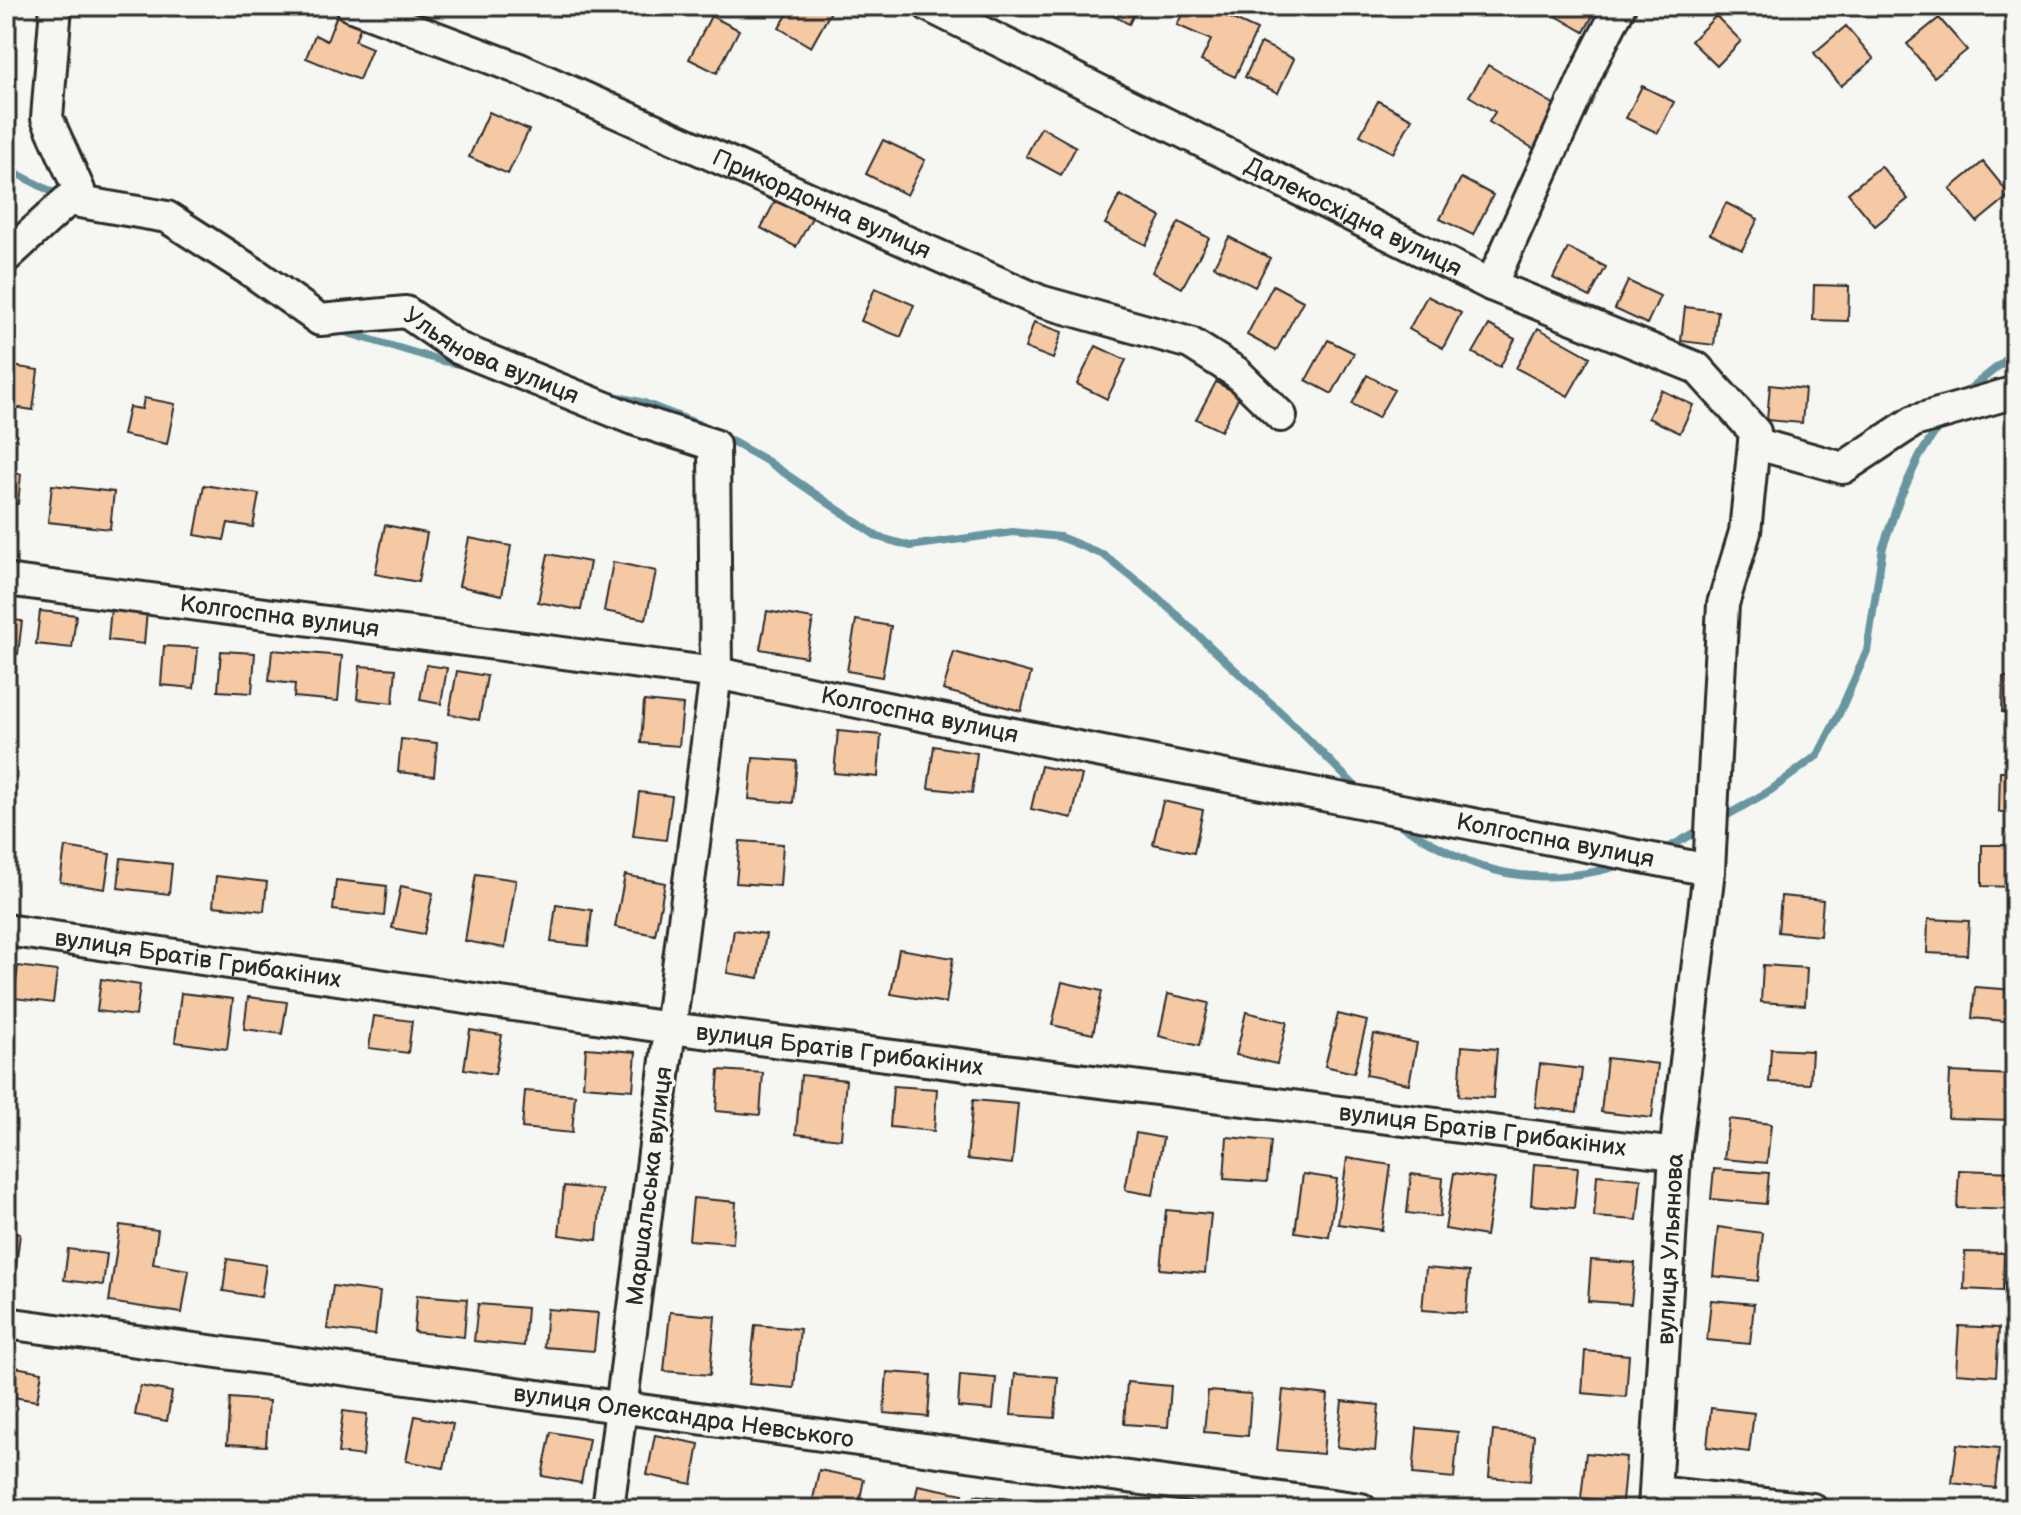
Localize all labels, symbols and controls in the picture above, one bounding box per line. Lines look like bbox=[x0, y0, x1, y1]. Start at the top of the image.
street label: Прикордонна вулиця bbox=[708, 143, 935, 266]
street label: Далекосхідна вулиця bbox=[1240, 151, 1467, 283]
street label: Ульянова вулиця bbox=[398, 301, 583, 411]
street label: Колгоспна вулиця bbox=[178, 589, 381, 644]
street label: Колгоспна вулиця bbox=[818, 681, 1021, 750]
street label: Колгоспна вулиця bbox=[1454, 807, 1657, 874]
street label: вулиця Братів Грибакіних bbox=[53, 923, 343, 994]
street label: вулиця Братів Грибакіних bbox=[694, 1017, 985, 1082]
street label: Маршальська вулиця bbox=[620, 1065, 679, 1307]
street label: вулиця Братів Грибакіних bbox=[1337, 1098, 1628, 1163]
street label: вулиця Ульянова bbox=[1651, 1152, 1690, 1346]
street label: вулиця Олександра Невського bbox=[512, 1379, 856, 1454]

